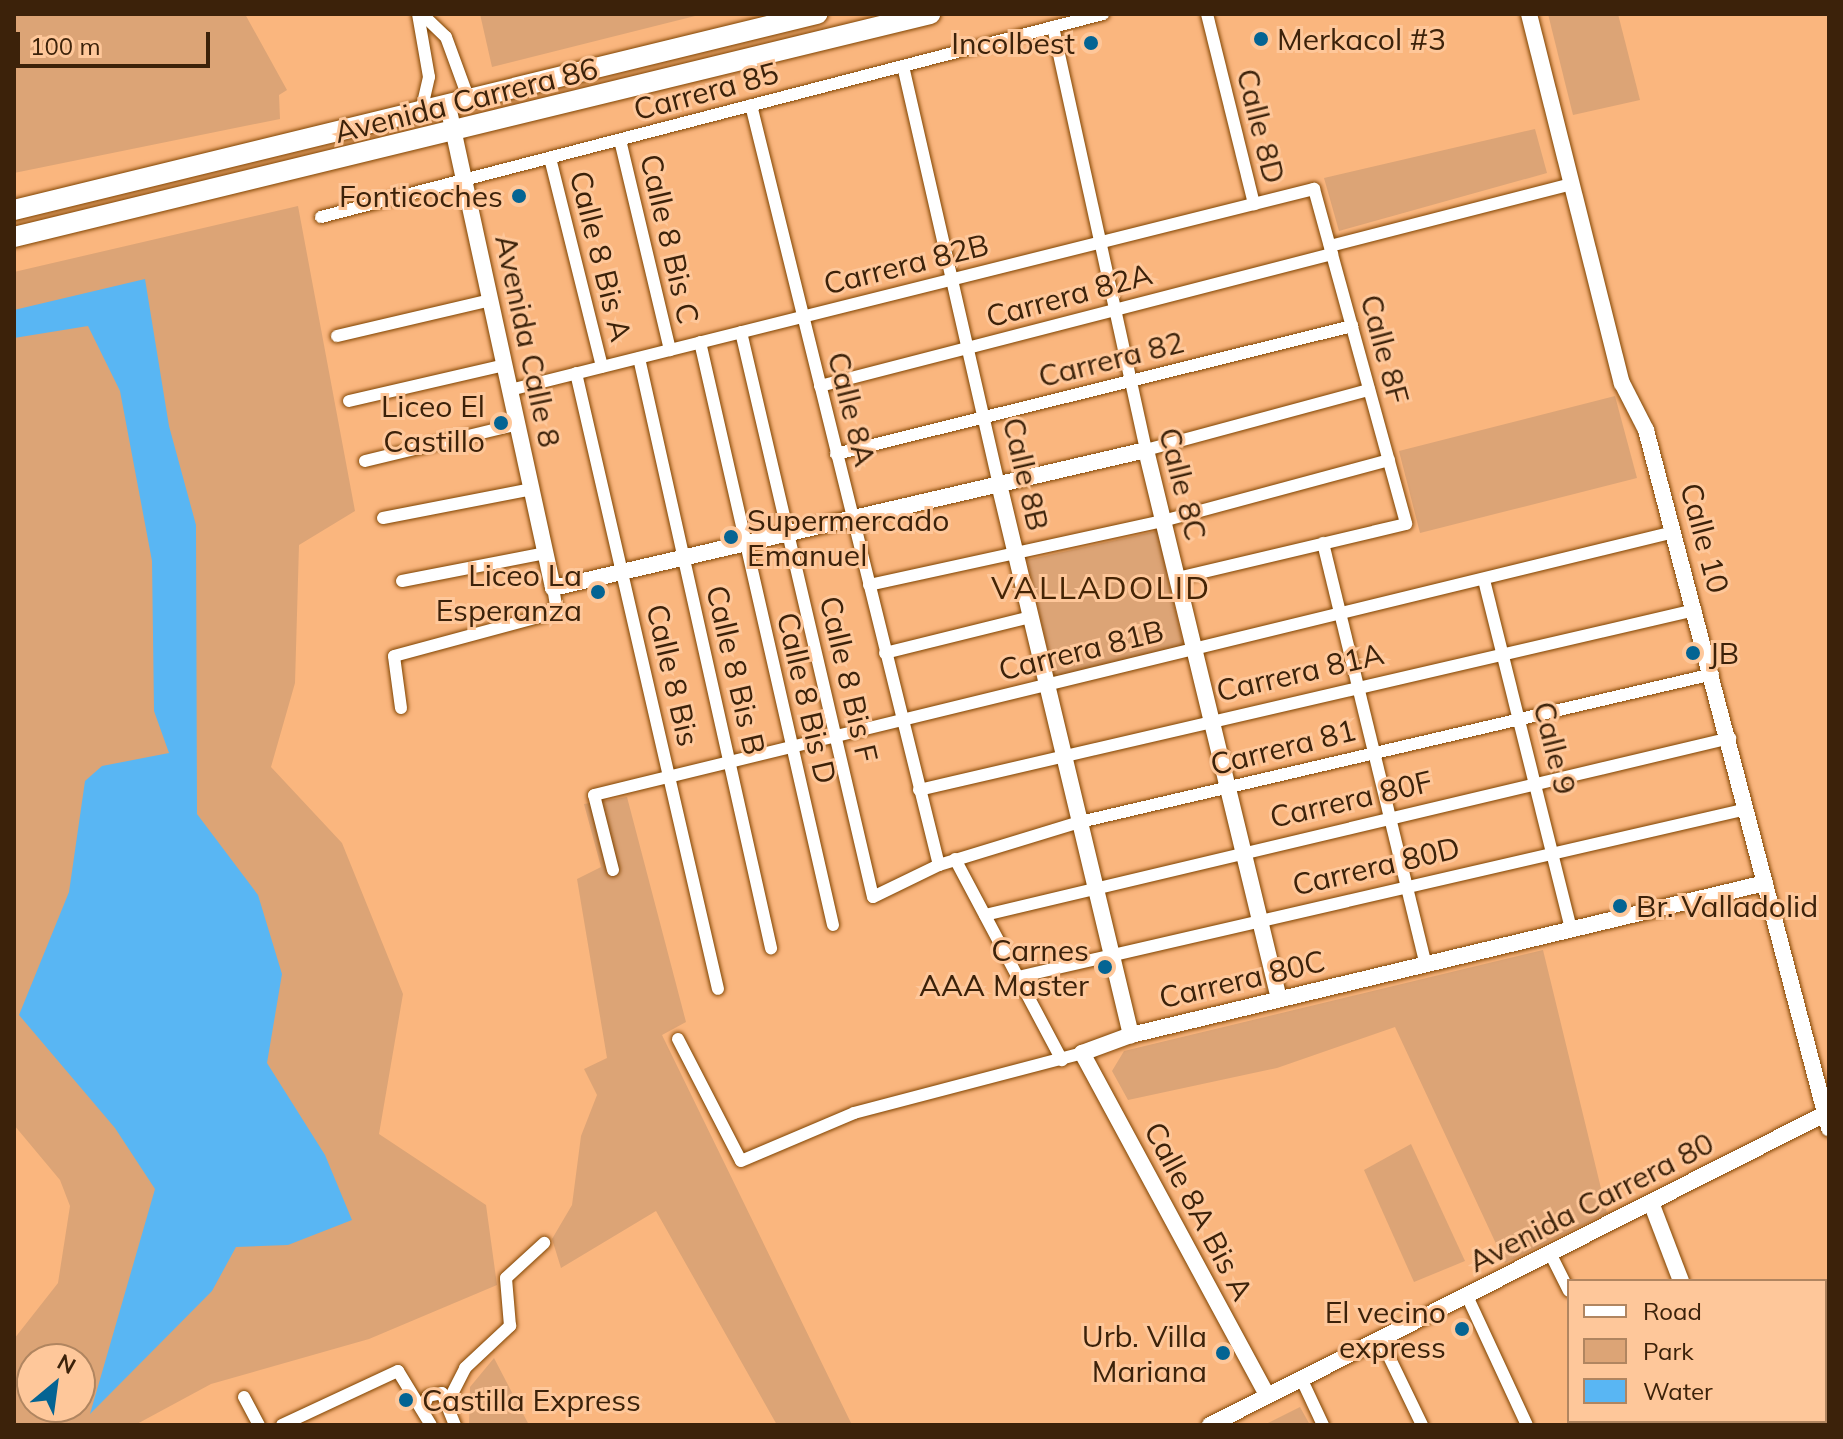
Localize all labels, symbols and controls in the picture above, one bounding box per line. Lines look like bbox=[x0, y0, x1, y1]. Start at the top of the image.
scale bar bbox=[20, 16, 214, 66]
place label: Merkacol #3 bbox=[1277, 21, 1446, 57]
place label: Incolbest bbox=[951, 25, 1075, 61]
marker: Merkacol #3 bbox=[1252, 30, 1270, 48]
text: 100 m bbox=[30, 31, 101, 61]
marker: Incolbest bbox=[1082, 34, 1100, 52]
street label: Avenida Carrera 86 bbox=[330, 50, 602, 150]
street label: Carrera 85 bbox=[630, 54, 782, 128]
street label: Calle 8D bbox=[1229, 65, 1293, 187]
street label: Calle 8 Bis C bbox=[633, 151, 707, 327]
street label: Calle 8 Bis A bbox=[562, 167, 640, 345]
place label: Fonticoches bbox=[339, 178, 503, 214]
marker: Fonticoches bbox=[510, 187, 528, 205]
street label: Carrera 82B bbox=[820, 226, 992, 302]
street label: Avenida Calle 8 bbox=[488, 231, 568, 451]
street label: Carrera 82A bbox=[982, 256, 1156, 334]
street label: Calle 8F bbox=[1353, 291, 1417, 407]
street label: Carrera 82 bbox=[1035, 324, 1187, 394]
street label: Calle 8A bbox=[820, 348, 884, 470]
place label: Liceo El Castillo bbox=[381, 388, 485, 458]
marker: Liceo El Castillo bbox=[492, 414, 510, 432]
street label: Calle 8B bbox=[996, 414, 1056, 534]
street label: Calle 8C bbox=[1152, 424, 1214, 544]
street label: Calle 10 bbox=[1673, 479, 1737, 597]
place label: Supermercado Emanuel bbox=[747, 502, 949, 572]
marker: Supermercado Emanuel bbox=[722, 528, 740, 546]
place label: Liceo La Esperanza bbox=[436, 557, 582, 628]
district label: VALLADOLID bbox=[991, 568, 1211, 606]
street label: Calle 8 Bis B bbox=[699, 582, 773, 758]
marker: Liceo La Esperanza bbox=[589, 583, 607, 601]
street label: Calle 8 Bis F bbox=[812, 592, 886, 766]
street label: Calle 8 Bis bbox=[639, 600, 707, 750]
street label: Calle 8 Bis D bbox=[770, 609, 844, 787]
street label: Carrera 81B bbox=[995, 612, 1167, 688]
street label: Carrera 81A bbox=[1213, 635, 1387, 709]
place label: JB bbox=[1709, 635, 1739, 671]
marker: JB bbox=[1684, 644, 1702, 662]
street label: Calle 9 bbox=[1526, 698, 1584, 798]
street label: Carrera 81 bbox=[1207, 712, 1359, 782]
street label: Carrera 80F bbox=[1266, 763, 1436, 835]
street label: Carrera 80D bbox=[1289, 829, 1463, 903]
place label: Br. Valladolid bbox=[1636, 888, 1818, 924]
marker: Br. Valladolid bbox=[1611, 897, 1629, 915]
place label: Carnes AAA Master bbox=[919, 932, 1089, 1002]
street label: Carrera 80C bbox=[1156, 942, 1328, 1016]
marker: Carnes AAA Master bbox=[1096, 958, 1114, 976]
street label: Calle 8A Bis A bbox=[1137, 1116, 1261, 1306]
street label: Avenida Carrera 80 bbox=[1462, 1125, 1720, 1279]
legend bbox=[1567, 1279, 1827, 1423]
place label: El vecino express bbox=[1325, 1294, 1446, 1364]
text: Road bbox=[1643, 1296, 1702, 1326]
place label: Urb. Villa Mariana bbox=[1082, 1318, 1207, 1388]
marker: El vecino express bbox=[1453, 1320, 1471, 1338]
text: Park bbox=[1643, 1336, 1694, 1366]
north arrow bbox=[16, 1343, 96, 1423]
marker: Urb. Villa Mariana bbox=[1214, 1344, 1232, 1362]
text: N bbox=[53, 1347, 81, 1380]
text: Water bbox=[1643, 1376, 1713, 1406]
place label: Castilla Express bbox=[422, 1382, 641, 1418]
marker: Castilla Express bbox=[397, 1391, 415, 1409]

